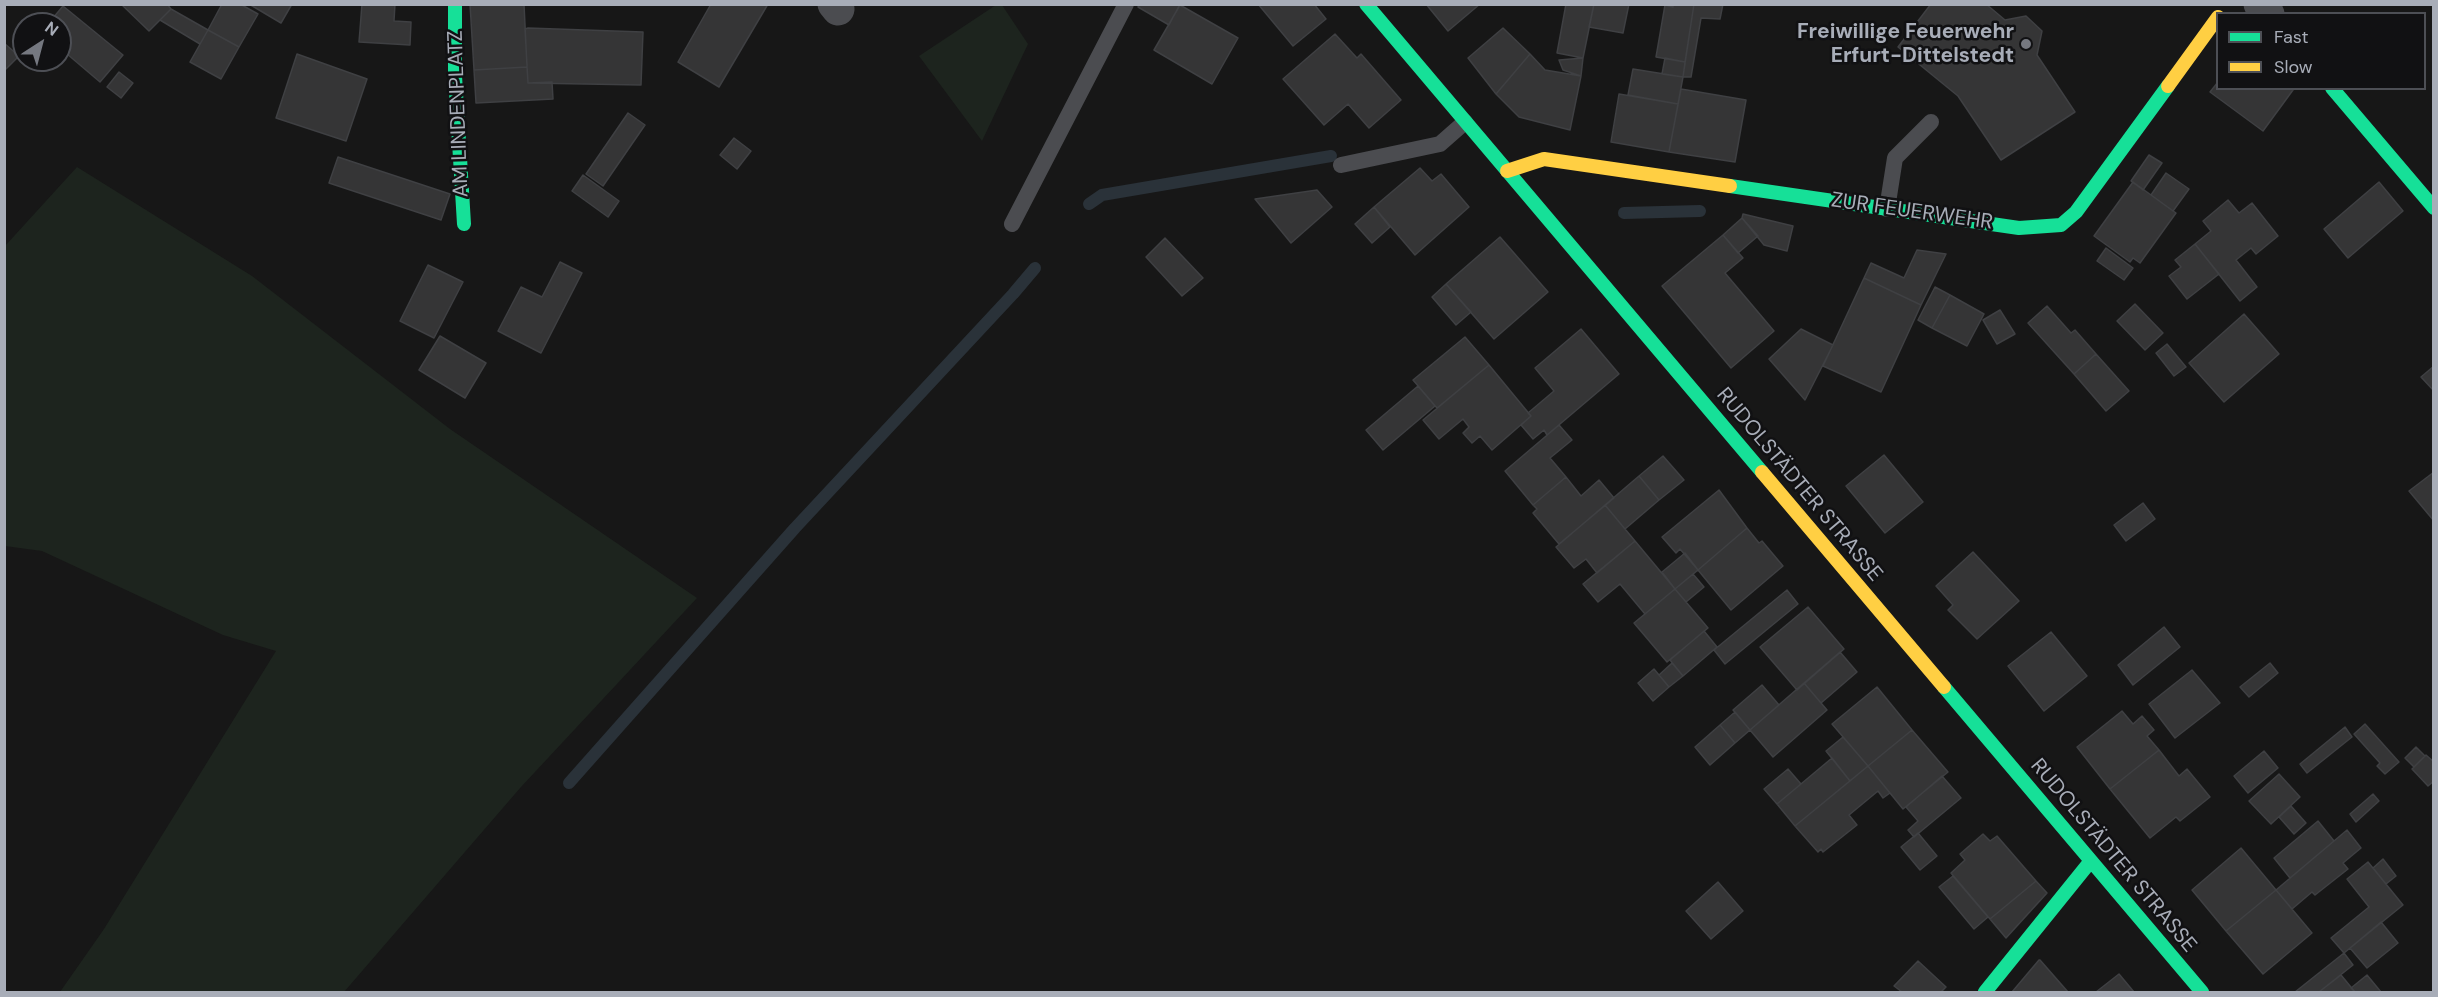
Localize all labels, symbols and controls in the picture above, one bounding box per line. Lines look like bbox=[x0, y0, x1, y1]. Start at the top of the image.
north arrow bbox=[12, 12, 72, 72]
legend bbox=[2216, 12, 2426, 90]
text: N bbox=[41, 17, 63, 41]
place label: Freiwillige Feuerwehr Erfurt-Dittelstedt bbox=[1797, 19, 2014, 69]
text: Fast bbox=[2274, 25, 2309, 49]
street label: AM LINDENPLATZ bbox=[443, 30, 475, 198]
marker: Freiwillige Feuerwehr Erfurt-Dittelstedt bbox=[2019, 37, 2033, 51]
text: Slow bbox=[2274, 55, 2313, 79]
street label: ZUR FEUERWEHR bbox=[1830, 188, 1994, 236]
street label: RUDOLSTÄDTER STRASSE bbox=[1711, 383, 1887, 587]
street label: RUDOLSTÄDTER STRASSE bbox=[2025, 754, 2201, 958]

